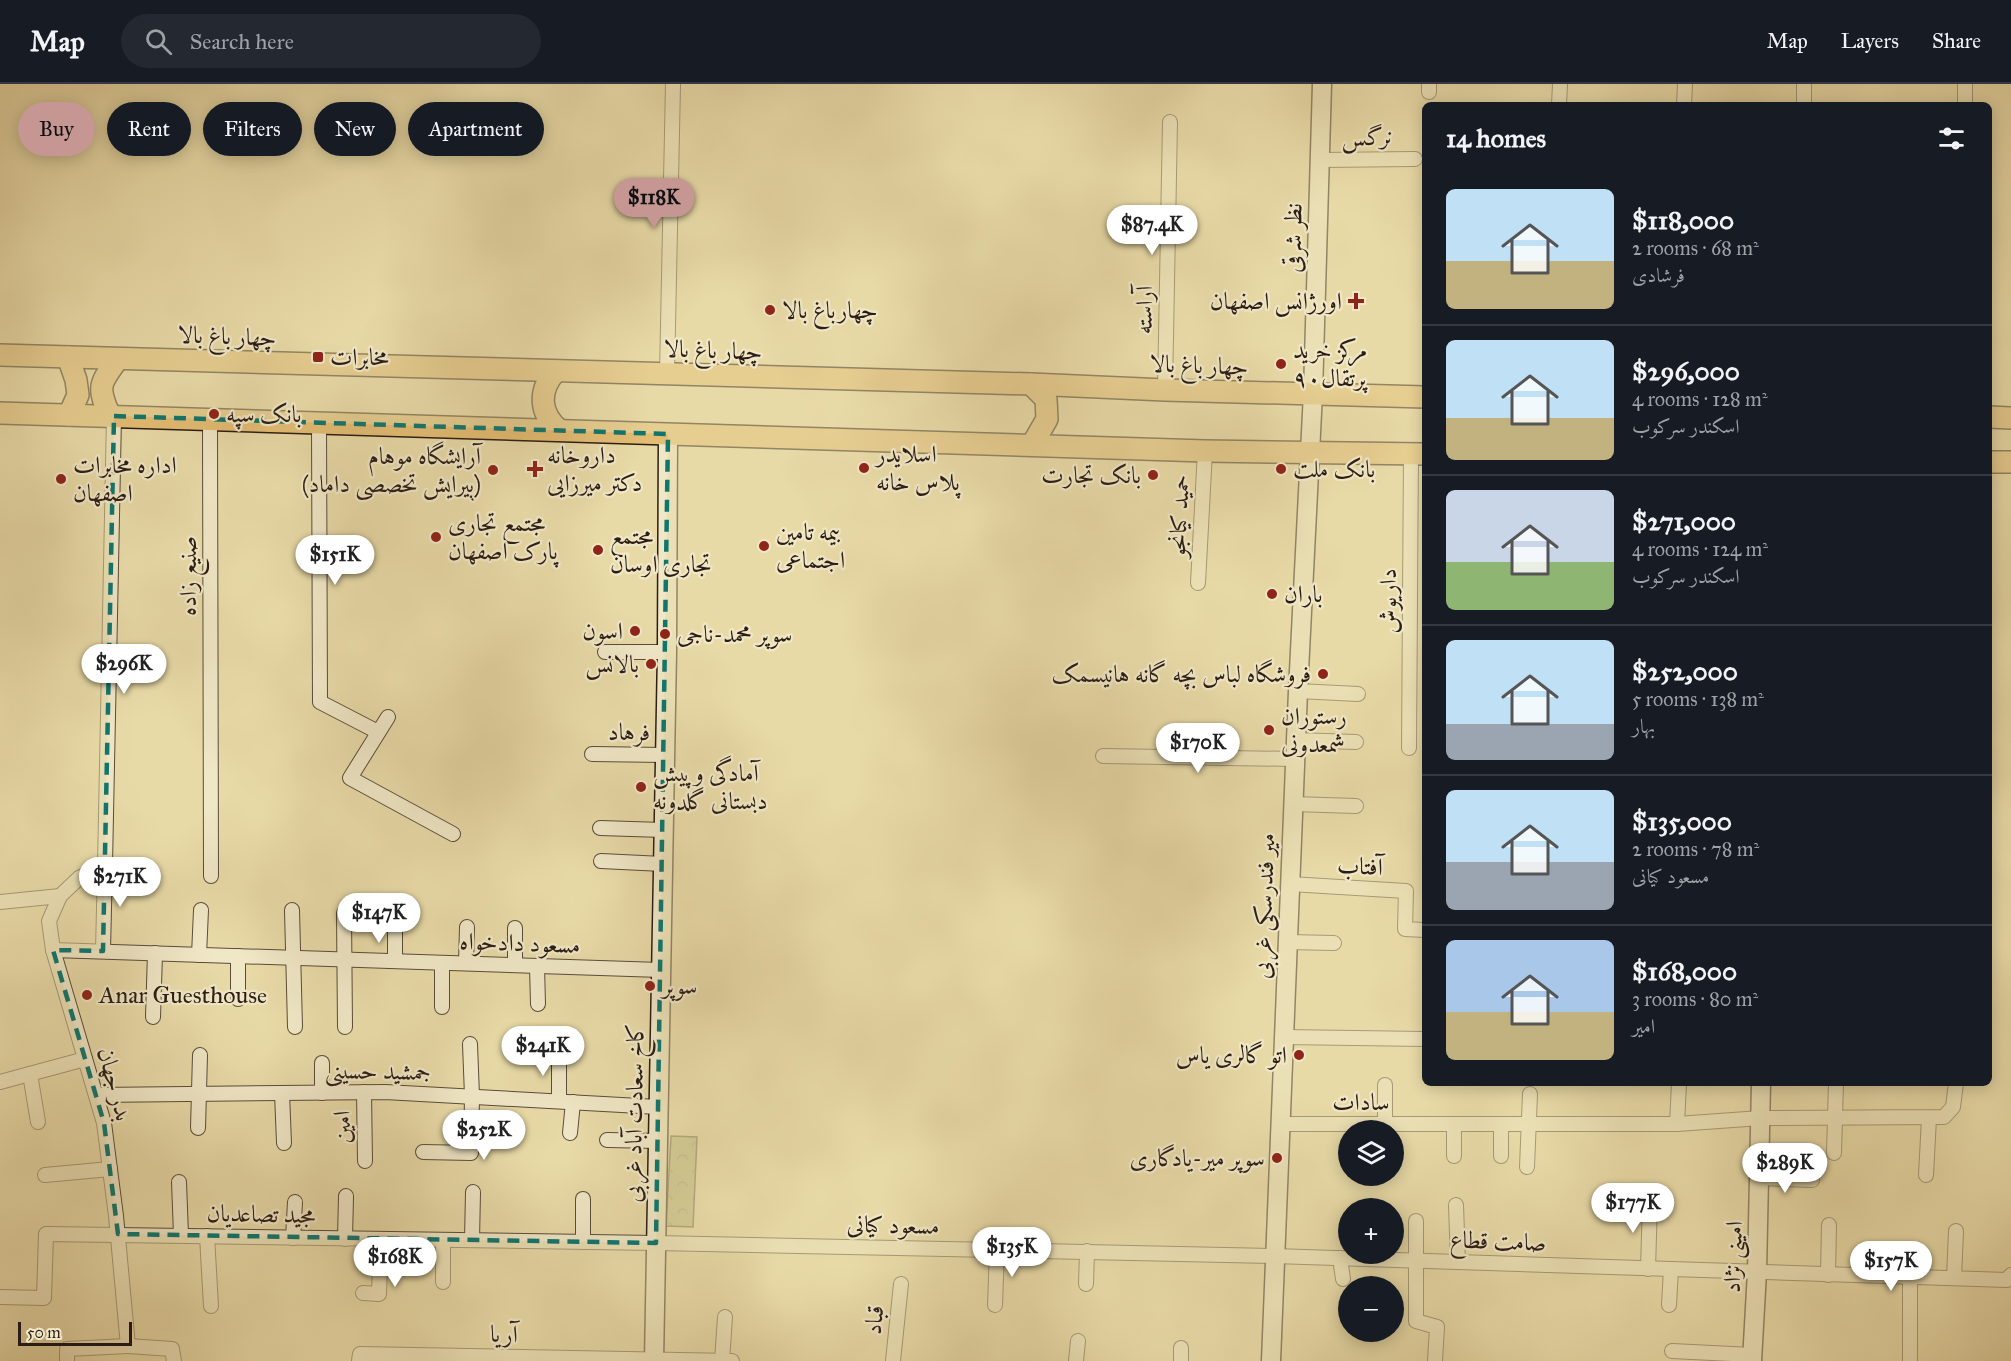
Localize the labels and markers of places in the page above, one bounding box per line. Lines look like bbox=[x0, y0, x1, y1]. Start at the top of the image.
pin: $118K bbox=[612, 178, 696, 229]
pin: $87.4K bbox=[1103, 205, 1201, 256]
place label: اورژانس اصفهان bbox=[1210, 286, 1342, 317]
marker: اورژانس اصفهان bbox=[1347, 292, 1365, 310]
place label: چهارباغ بالا bbox=[782, 295, 878, 330]
marker: چهارباغ بالا bbox=[763, 303, 777, 317]
place label: مرکز خرید پرتقال۹۰ bbox=[1293, 335, 1369, 394]
place label: مخابرات bbox=[330, 342, 389, 372]
marker: مخابرات bbox=[311, 350, 325, 364]
marker: مرکز خرید پرتقال۹۰ bbox=[1274, 357, 1288, 371]
place label: بانک سپه bbox=[226, 399, 302, 430]
marker: بانک سپه bbox=[207, 407, 221, 421]
place label: اسلایدر پلاس خانه bbox=[874, 439, 961, 499]
place label: داروخانه دکتر میرزایی bbox=[547, 440, 642, 498]
place label: آرایشگاه موهام (پیرایش تخصصی داماد) bbox=[302, 441, 484, 501]
place label: اداره مخابرات اصفهان bbox=[73, 450, 177, 508]
place label: بانک ملت bbox=[1293, 454, 1375, 484]
place label: بانک تجارت bbox=[1041, 460, 1141, 490]
marker: اسلایدر پلاس خانه bbox=[857, 461, 871, 475]
marker: داروخانه دکتر میرزایی bbox=[528, 462, 542, 476]
marker: بانک ملت bbox=[1274, 462, 1288, 476]
marker: آرایشگاه موهام (پیرایش تخصصی داماد) bbox=[486, 463, 500, 477]
marker: بانک تجارت bbox=[1146, 468, 1160, 482]
marker: اداره مخابرات اصفهان bbox=[54, 472, 68, 486]
place label: مجتمع تجاری پارک اصفهان bbox=[448, 508, 559, 568]
place label: بیمه تامین اجتماعی bbox=[776, 517, 845, 575]
place label: مجتمع تجاری اوسان bbox=[610, 521, 712, 579]
marker: مجتمع تجاری پارک اصفهان bbox=[429, 530, 443, 544]
pin: $151K bbox=[293, 535, 377, 586]
marker: بیمه تامین اجتماعی bbox=[757, 539, 771, 553]
marker: مجتمع تجاری اوسان bbox=[591, 543, 605, 557]
place label: باران bbox=[1284, 579, 1323, 609]
marker: باران bbox=[1265, 587, 1279, 601]
place label: اسون bbox=[582, 616, 623, 646]
place label: سوپر محمد-ناجی bbox=[677, 619, 792, 650]
marker: اسون bbox=[628, 624, 642, 638]
marker: سوپر محمد-ناجی bbox=[658, 627, 672, 641]
pin: $296K bbox=[82, 644, 166, 695]
place label: بالانس bbox=[585, 649, 639, 680]
marker: بالانس bbox=[644, 657, 658, 671]
place label: فروشگاه لباس بچه گانه هانیسمک bbox=[1051, 659, 1311, 690]
marker: فروشگاه لباس بچه گانه هانیسمک bbox=[1316, 667, 1330, 681]
place label: رستوران شمعدونی bbox=[1281, 701, 1347, 759]
pin: $170K bbox=[1156, 723, 1240, 774]
marker: رستوران شمعدونی bbox=[1262, 723, 1276, 737]
place label: آمادگی وپیش دبستانی گلدونه bbox=[653, 755, 768, 816]
marker: آمادگی وپیش دبستانی گلدونه bbox=[634, 780, 648, 794]
pin: $271K bbox=[78, 857, 162, 908]
pin: $147K bbox=[337, 893, 421, 944]
place label: سوپر bbox=[659, 971, 697, 1002]
marker: سوپر bbox=[643, 979, 657, 993]
place label: Anar Guesthouse bbox=[98, 980, 267, 1010]
marker: Anar Guesthouse bbox=[80, 988, 94, 1002]
pin: $241K bbox=[501, 1026, 585, 1077]
place label: اتو گالری یاس bbox=[1176, 1040, 1287, 1070]
marker: اتو گالری یاس bbox=[1292, 1048, 1306, 1062]
pin: $252K bbox=[442, 1110, 526, 1161]
place label: سوپر میر-یادگاری bbox=[1129, 1143, 1265, 1174]
pin: $289K bbox=[1743, 1143, 1827, 1194]
marker: سوپر میر-یادگاری bbox=[1270, 1151, 1284, 1165]
pin: $177K bbox=[1591, 1183, 1675, 1234]
pin: $135K bbox=[970, 1227, 1054, 1278]
pin: $168K bbox=[353, 1237, 437, 1288]
pin: $157K bbox=[1849, 1241, 1933, 1292]

